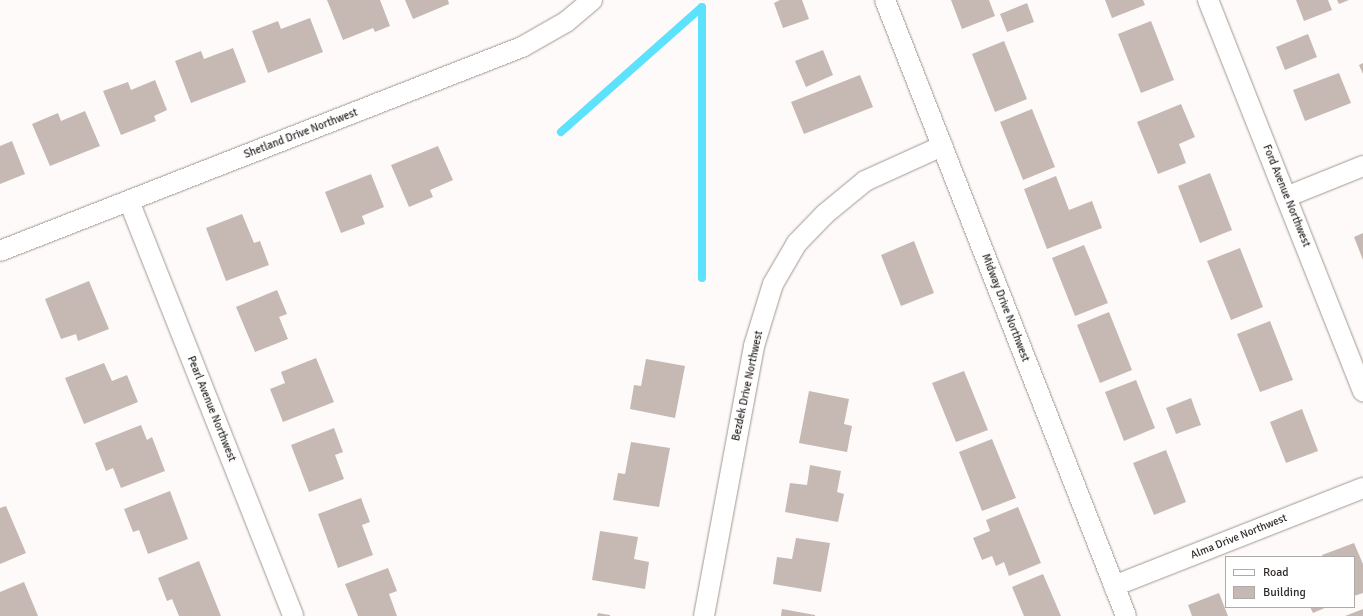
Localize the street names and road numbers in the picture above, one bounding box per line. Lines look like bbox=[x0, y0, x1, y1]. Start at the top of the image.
street label: Shetland Drive Northwest bbox=[242, 106, 360, 162]
street label: Ford Avenue Northwest bbox=[1259, 143, 1313, 249]
street label: Midway Drive Northwest bbox=[978, 252, 1032, 364]
street label: Bezdek Drive Northwest bbox=[730, 330, 766, 442]
street label: Pearl Avenue Northwest bbox=[184, 354, 238, 464]
street label: Alma Drive Northwest bbox=[1189, 512, 1289, 562]

